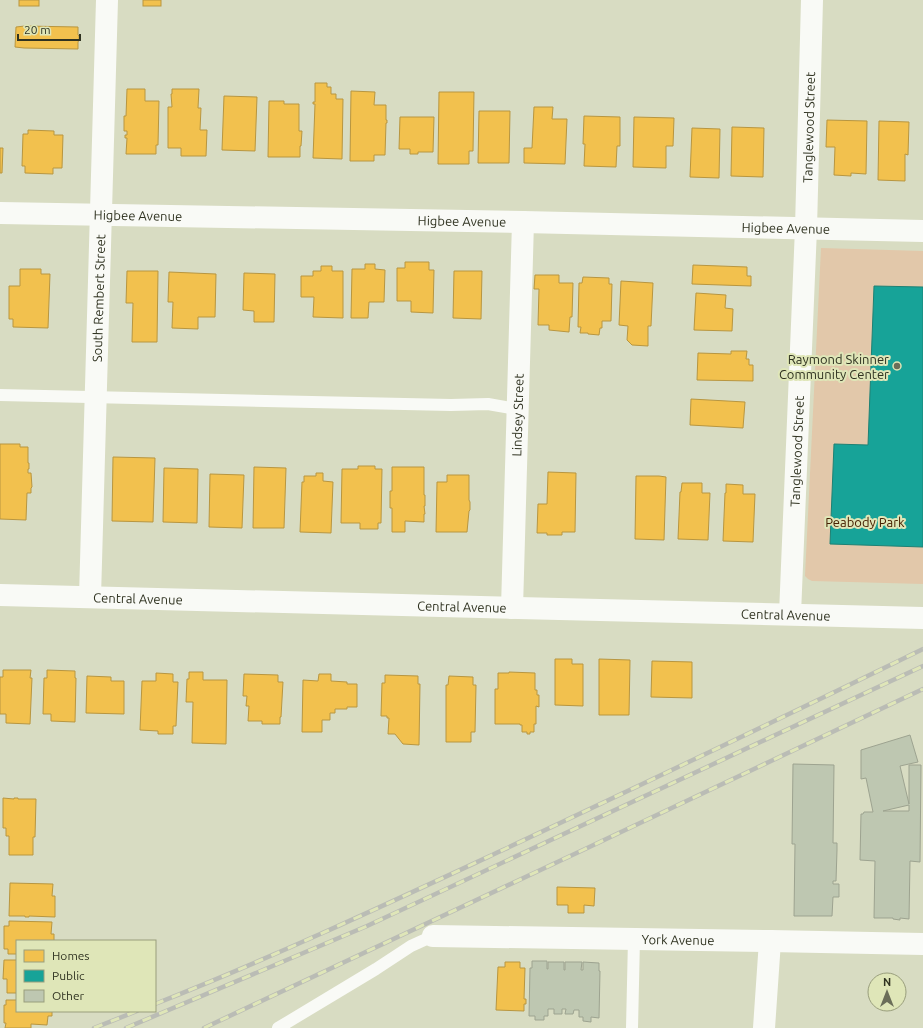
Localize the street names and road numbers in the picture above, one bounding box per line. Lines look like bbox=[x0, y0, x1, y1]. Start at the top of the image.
street label: Tanglewood Street bbox=[800, 72, 817, 183]
street label: Higbee Avenue bbox=[94, 208, 182, 223]
street label: Higbee Avenue bbox=[418, 213, 506, 229]
street label: Higbee Avenue bbox=[741, 220, 830, 236]
street label: South Rembert Street bbox=[90, 234, 107, 362]
street label: Lindsey Street bbox=[509, 373, 526, 457]
street label: Tanglewood Street bbox=[787, 395, 806, 507]
street label: Central Avenue bbox=[93, 590, 183, 607]
street label: Central Avenue bbox=[417, 598, 507, 615]
street label: Central Avenue bbox=[741, 606, 831, 623]
street label: York Avenue bbox=[641, 932, 715, 947]

